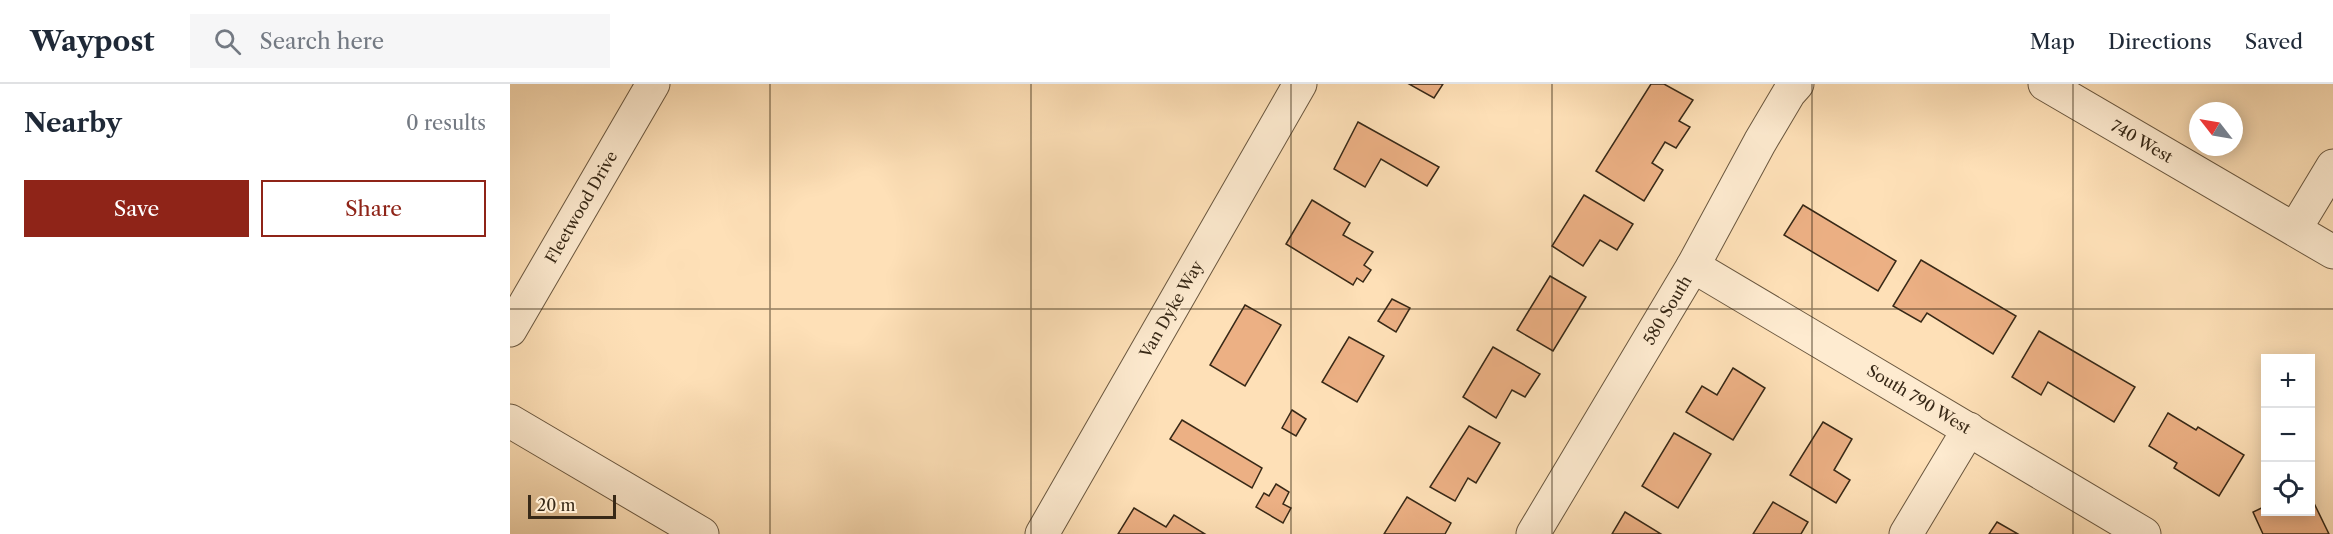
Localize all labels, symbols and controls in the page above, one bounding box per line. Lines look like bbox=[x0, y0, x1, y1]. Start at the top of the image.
search box bbox=[190, 14, 610, 68]
text: Waypost bbox=[30, 24, 154, 58]
icon: search bbox=[211, 25, 244, 58]
text: Search here bbox=[259, 28, 384, 55]
text: Map bbox=[2030, 29, 2075, 54]
text: Directions bbox=[2108, 29, 2212, 54]
text: Saved bbox=[2245, 29, 2303, 54]
north arrow bbox=[2189, 102, 2243, 156]
text: Nearby bbox=[24, 107, 122, 139]
text: 0 results bbox=[406, 111, 486, 135]
street label: 740 West bbox=[2108, 115, 2177, 167]
street label: Fleetwood Drive bbox=[541, 147, 621, 267]
button: Save bbox=[24, 180, 249, 237]
button: Share bbox=[261, 180, 486, 237]
street label: Van Dyke Way bbox=[1135, 256, 1207, 362]
street label: 580 South bbox=[1638, 272, 1696, 348]
map controls bbox=[2261, 354, 2315, 516]
button: + bbox=[2261, 354, 2315, 408]
street label: South 790 West bbox=[1863, 360, 1975, 438]
button: − bbox=[2261, 408, 2315, 462]
button: locate bbox=[2261, 462, 2315, 516]
scale bar bbox=[528, 492, 616, 520]
text: 20 m bbox=[537, 495, 576, 515]

